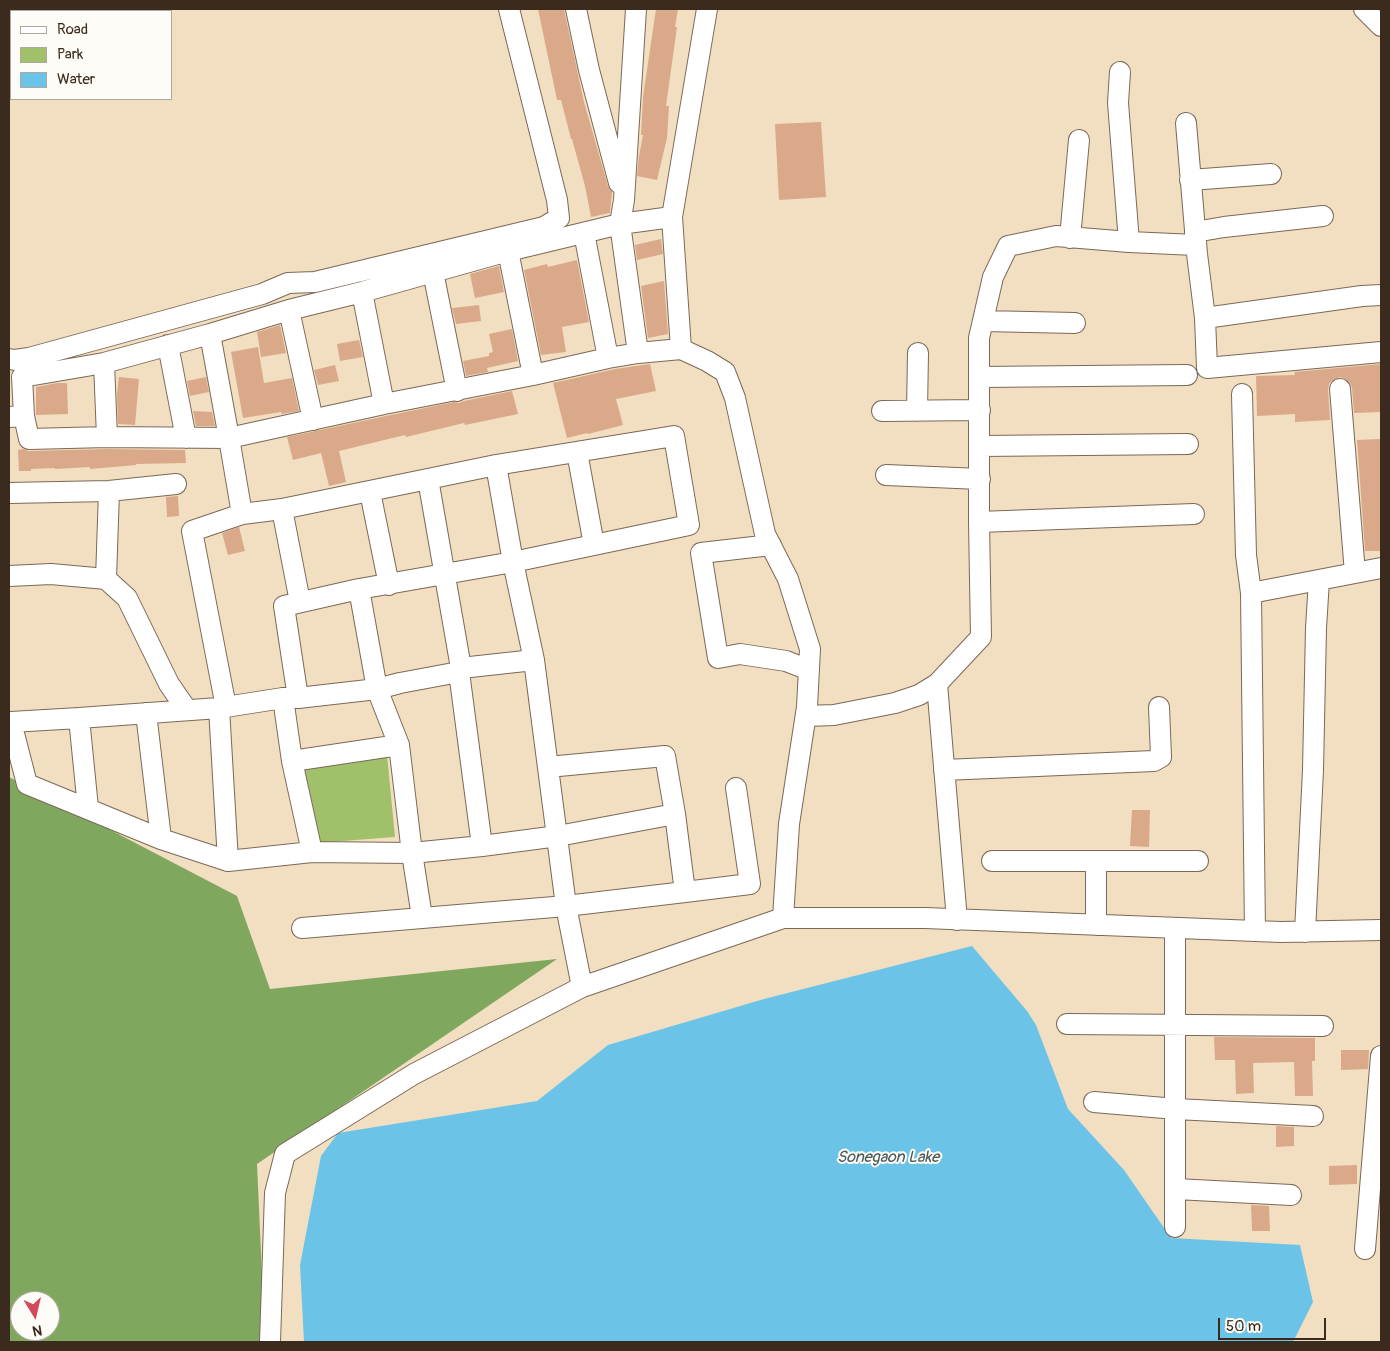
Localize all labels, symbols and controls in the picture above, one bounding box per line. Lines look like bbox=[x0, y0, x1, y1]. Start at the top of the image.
legend bbox=[10, 10, 172, 100]
text: Road bbox=[57, 20, 88, 39]
text: Park bbox=[57, 45, 83, 64]
text: Water bbox=[57, 70, 95, 89]
water label: Sonegaon Lake bbox=[837, 1148, 939, 1168]
north arrow bbox=[10, 1291, 60, 1341]
scale bar bbox=[1220, 1308, 1328, 1340]
text: 50 m bbox=[1226, 1317, 1261, 1336]
text: N bbox=[31, 1321, 43, 1339]

